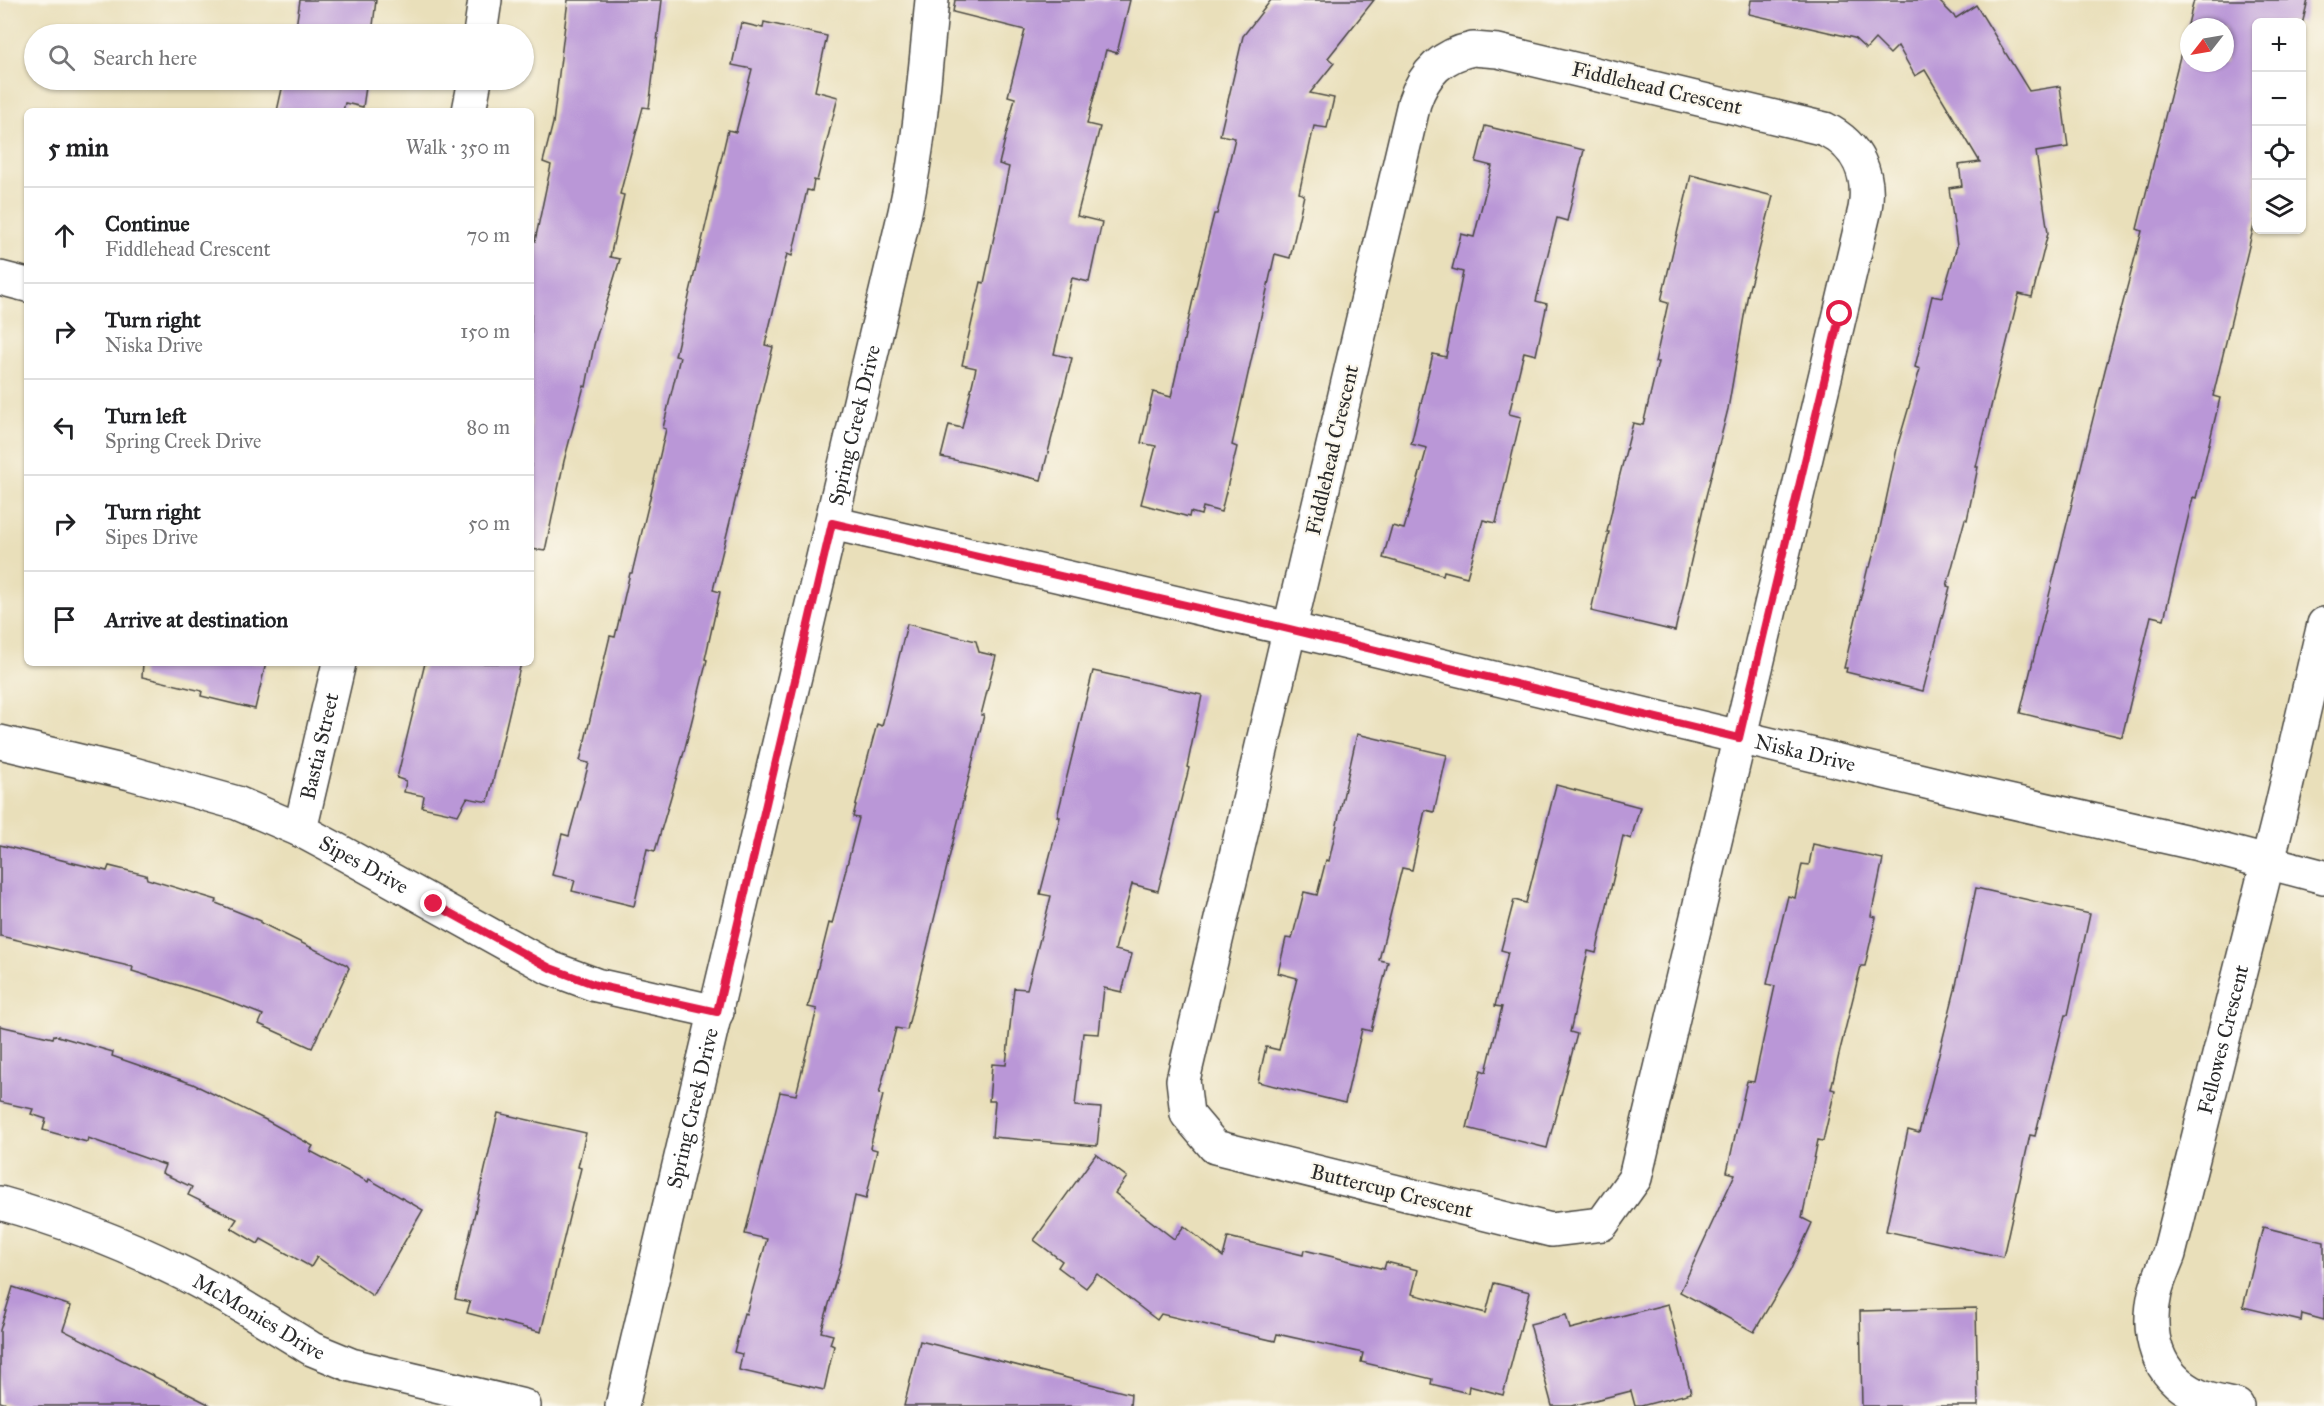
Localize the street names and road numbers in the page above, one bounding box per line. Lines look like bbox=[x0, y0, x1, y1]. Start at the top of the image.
street label: Fiddlehead Crescent bbox=[1569, 56, 1745, 120]
street label: Spring Creek Drive bbox=[823, 342, 886, 508]
street label: Fiddlehead Crescent bbox=[1300, 362, 1364, 538]
street label: Bastia Street bbox=[294, 690, 345, 802]
street label: Niska Drive bbox=[1752, 728, 1859, 778]
street label: Sipes Drive bbox=[315, 830, 413, 900]
street label: Fellowes Crescent bbox=[2192, 962, 2254, 1117]
street label: Spring Creek Drive bbox=[661, 1025, 724, 1191]
street label: Buttercup Crescent bbox=[1308, 1158, 1476, 1224]
street label: McMonies Drive bbox=[188, 1268, 329, 1366]

